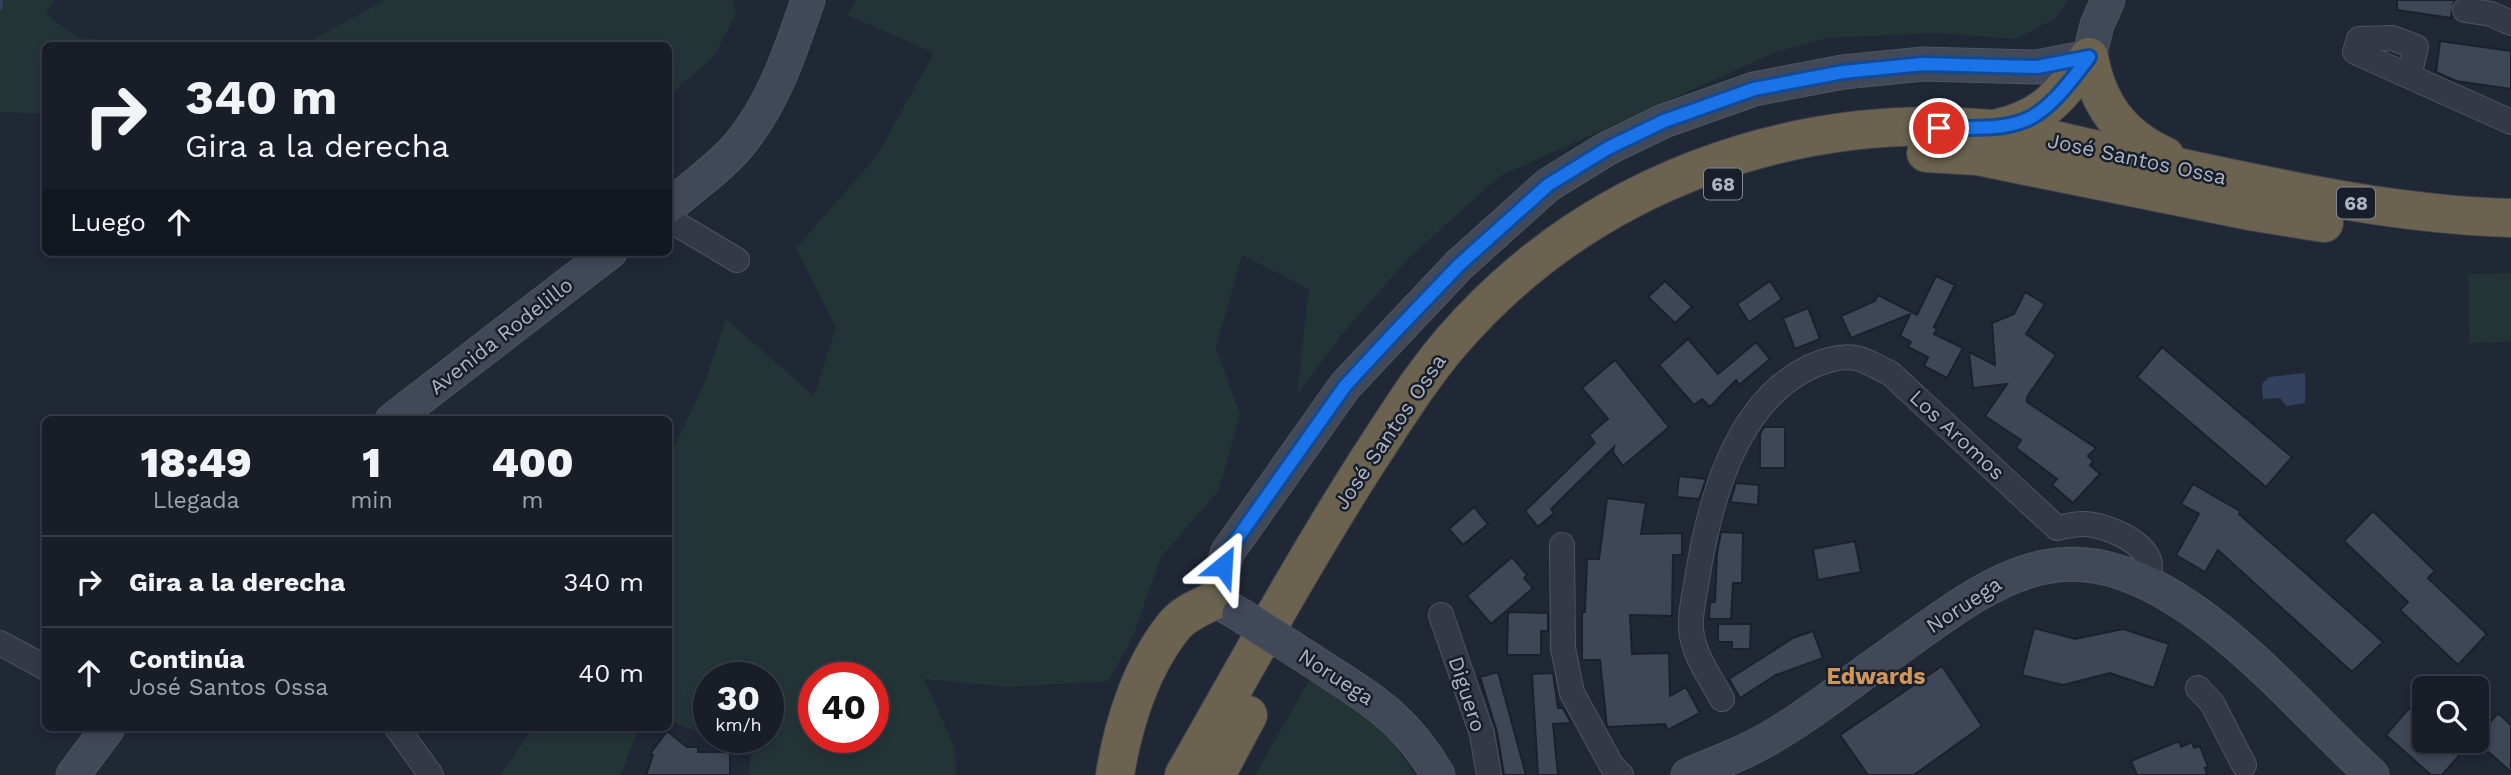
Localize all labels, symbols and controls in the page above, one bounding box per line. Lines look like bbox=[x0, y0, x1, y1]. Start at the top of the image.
text: 340 m bbox=[185, 68, 337, 126]
icon: right bbox=[70, 70, 161, 161]
pin bbox=[1909, 98, 1969, 158]
icon: arrive bbox=[1920, 109, 1958, 147]
text: Gira a la derecha bbox=[185, 127, 449, 165]
street label: José Santos Ossa bbox=[2045, 127, 2229, 190]
road number: 68 bbox=[1704, 168, 1742, 200]
road number: 68 bbox=[2337, 188, 2375, 218]
icon: ahead bbox=[160, 203, 198, 241]
text: Luego bbox=[70, 207, 146, 237]
street label: Avenida Rodelillo bbox=[424, 272, 578, 399]
street label: José Santos Ossa bbox=[1328, 349, 1451, 514]
street label: Los Aromos bbox=[1905, 384, 2010, 485]
text: 18:49 bbox=[140, 438, 252, 487]
text: 1 bbox=[362, 438, 381, 487]
text: 400 bbox=[491, 438, 574, 487]
text: Llegada bbox=[153, 487, 240, 514]
text: min bbox=[350, 487, 393, 514]
text: m bbox=[521, 487, 543, 514]
position arrow bbox=[1186, 529, 1260, 603]
icon: right bbox=[70, 563, 108, 601]
text: Gira a la derecha bbox=[129, 567, 345, 597]
text: 340 m bbox=[563, 567, 644, 597]
street label: Noruega bbox=[1921, 571, 2006, 638]
street label: Noruega bbox=[1294, 643, 1379, 710]
text: Continúa bbox=[129, 644, 245, 674]
street label: Diguero bbox=[1444, 653, 1491, 735]
icon: ahead bbox=[70, 654, 108, 692]
text: 40 m bbox=[578, 658, 644, 688]
speed limit sign: 40 bbox=[798, 662, 889, 753]
district label: Edwards bbox=[1826, 663, 1926, 690]
text: José Santos Ossa bbox=[129, 674, 328, 701]
map controls bbox=[2412, 676, 2489, 753]
button: search bbox=[2412, 676, 2489, 753]
text: 30 bbox=[717, 677, 760, 719]
text: km/h bbox=[715, 714, 762, 735]

